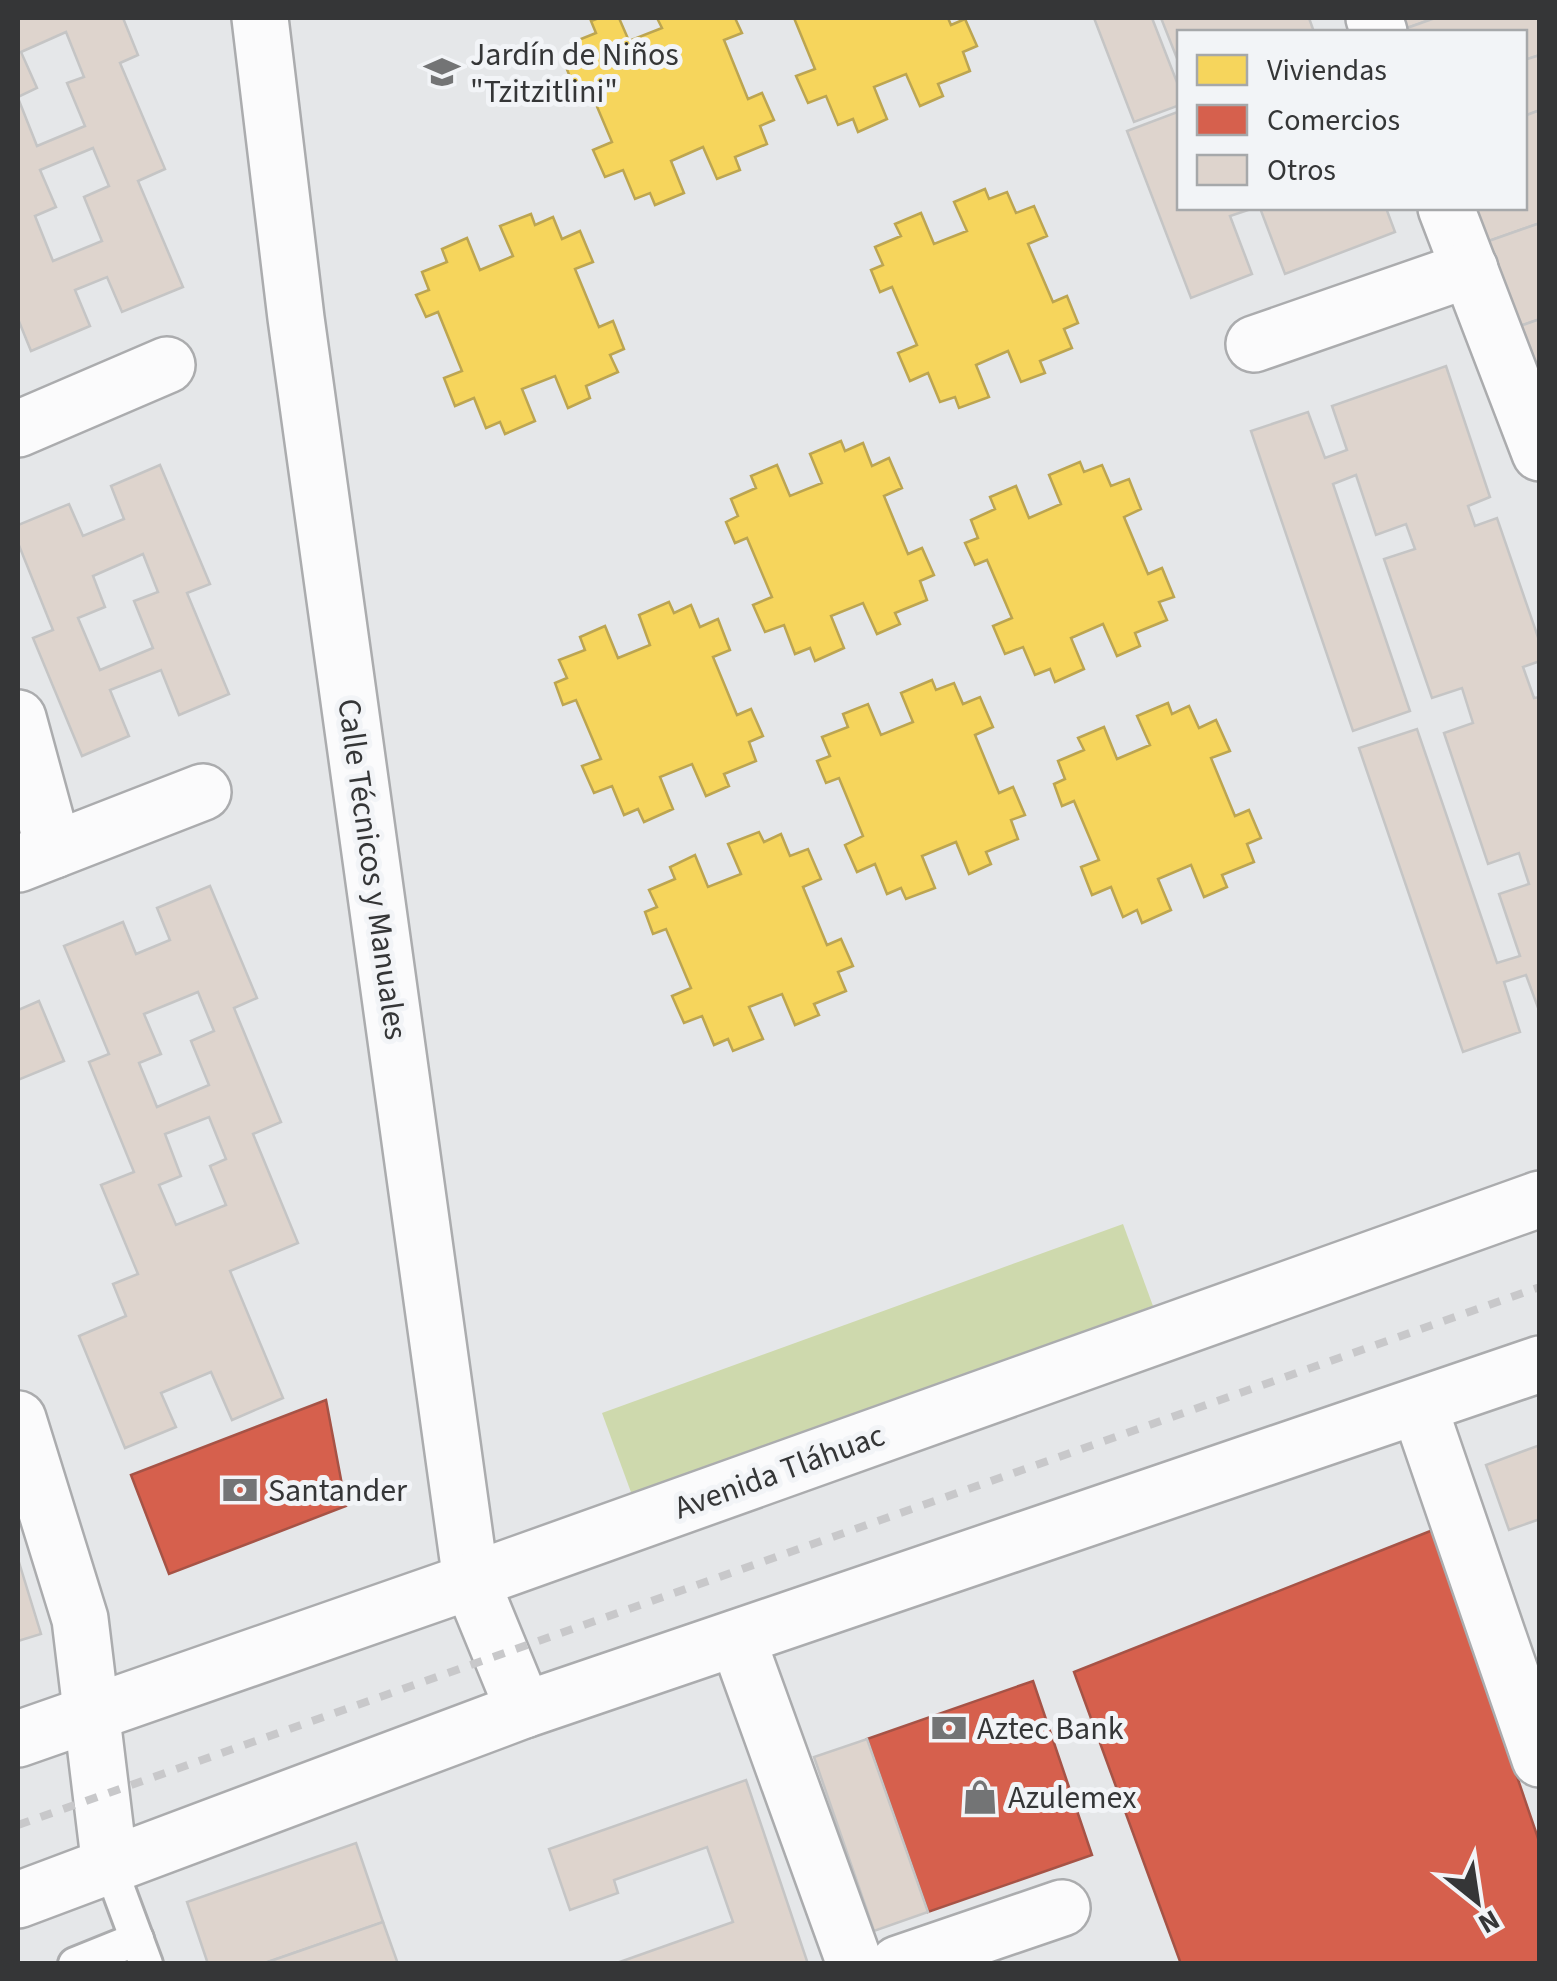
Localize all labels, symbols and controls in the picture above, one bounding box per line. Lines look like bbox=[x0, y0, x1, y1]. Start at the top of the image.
legend bbox=[1177, 30, 1527, 210]
place label: Jardín de Niños "Tzitzitlini" bbox=[470, 32, 679, 115]
text: Viviendas bbox=[1267, 49, 1387, 92]
school or university icon: Jardín de Niños "Tzitzitlini" bbox=[423, 53, 461, 91]
text: Comercios bbox=[1267, 99, 1400, 142]
text: Otros bbox=[1267, 149, 1336, 192]
street label: Calle Técnicos y Manuales bbox=[325, 696, 419, 1043]
street label: Avenida Tláhuac bbox=[668, 1413, 891, 1531]
place label: Santander bbox=[268, 1468, 408, 1514]
bank icon: Santander bbox=[221, 1471, 259, 1509]
place label: Aztec Bank bbox=[977, 1706, 1124, 1752]
bank icon: Aztec Bank bbox=[930, 1709, 968, 1747]
place label: Azulemex bbox=[1008, 1775, 1137, 1821]
shop icon: Azulemex bbox=[961, 1778, 999, 1816]
north arrow bbox=[1427, 1851, 1527, 1951]
text: N bbox=[1471, 1900, 1507, 1944]

